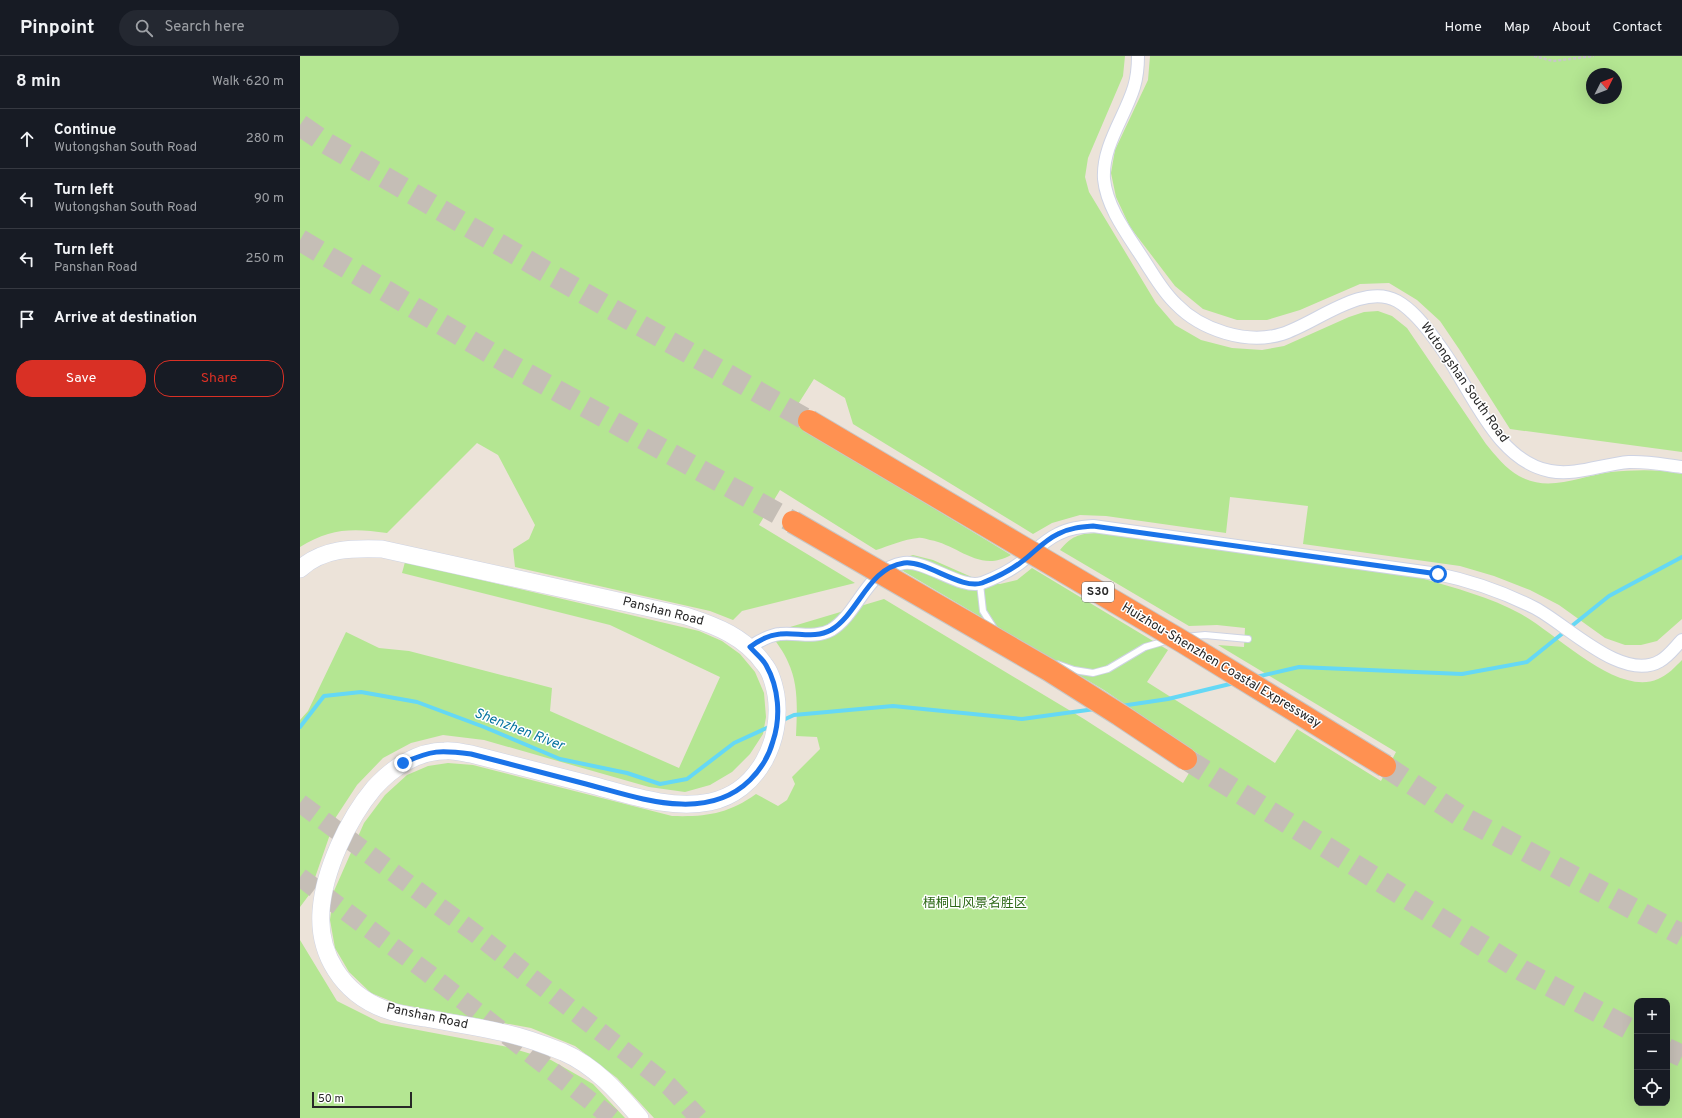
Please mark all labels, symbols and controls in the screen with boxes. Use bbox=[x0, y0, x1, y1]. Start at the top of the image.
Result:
search box bbox=[119, 10, 399, 46]
text: Pinpoint bbox=[20, 16, 95, 40]
icon: search bbox=[133, 17, 155, 39]
text: Search here bbox=[165, 18, 245, 37]
text: Home bbox=[1445, 19, 1482, 36]
text: Map bbox=[1504, 19, 1530, 36]
text: About bbox=[1552, 19, 1591, 36]
text: Contact bbox=[1613, 19, 1662, 36]
north arrow bbox=[1586, 68, 1622, 104]
text: 8 min bbox=[16, 71, 61, 93]
text: Walk · 620 m bbox=[212, 74, 284, 90]
text: Continue bbox=[54, 121, 116, 140]
icon: ahead bbox=[16, 128, 38, 150]
text: 280 m bbox=[246, 131, 284, 147]
text: Wutongshan South Road bbox=[54, 140, 197, 156]
text: Turn left bbox=[54, 181, 114, 200]
icon: left bbox=[16, 188, 38, 210]
text: 90 m bbox=[254, 191, 284, 207]
text: Wutongshan South Road bbox=[54, 200, 197, 216]
text: Turn left bbox=[54, 241, 114, 260]
icon: left bbox=[16, 248, 38, 270]
text: 250 m bbox=[246, 251, 284, 267]
text: Panshan Road bbox=[54, 260, 137, 276]
icon: arrive bbox=[16, 308, 38, 330]
text: Arrive at destination bbox=[54, 309, 197, 328]
street label: Wutongshan South Road bbox=[1416, 320, 1512, 446]
button: Save bbox=[16, 360, 146, 397]
button: Share bbox=[154, 360, 284, 397]
route start bbox=[1429, 565, 1447, 583]
road number: S30 bbox=[1082, 582, 1114, 602]
street label: Panshan Road bbox=[621, 594, 705, 630]
street label: Huizhou-Shenzhen Coastal Expressway bbox=[1118, 600, 1324, 732]
water label: Shenzhen River bbox=[472, 705, 568, 756]
route end bbox=[394, 754, 412, 772]
park label: 梧桐山风景名胜区 bbox=[923, 895, 1027, 912]
map controls bbox=[1634, 998, 1670, 1106]
button: + bbox=[1634, 998, 1670, 1034]
street label: Panshan Road bbox=[385, 1001, 469, 1033]
button: − bbox=[1634, 1034, 1670, 1070]
button: locate bbox=[1634, 1070, 1670, 1106]
scale bar bbox=[312, 1090, 412, 1109]
text: 50 m bbox=[318, 1092, 344, 1106]

